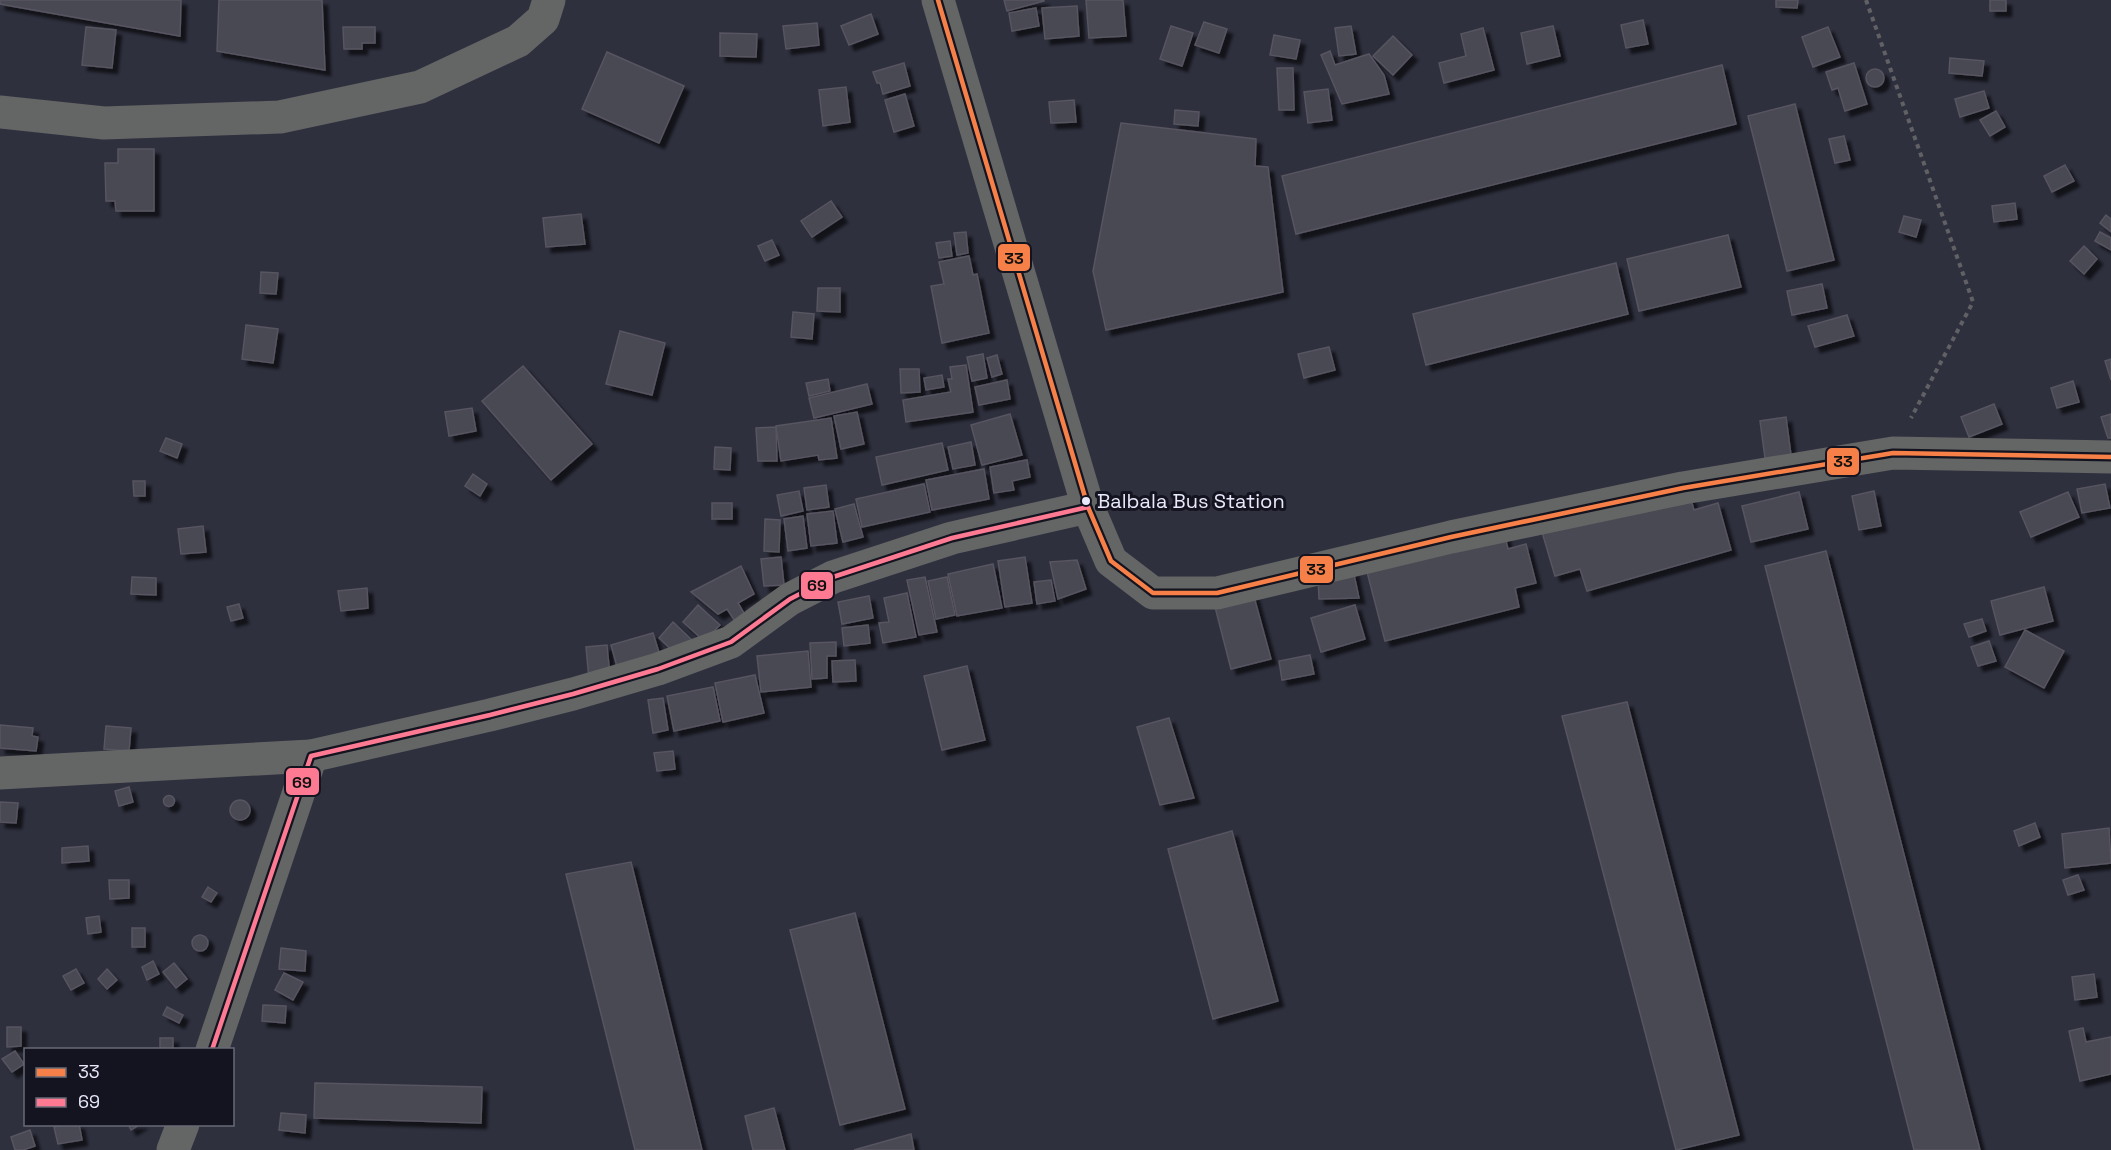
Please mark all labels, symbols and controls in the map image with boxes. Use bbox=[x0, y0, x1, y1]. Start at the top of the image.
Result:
line badge: 33 bbox=[997, 243, 1031, 272]
text: 33 bbox=[1004, 248, 1024, 269]
line badge: 33 bbox=[1826, 447, 1860, 476]
text: 33 bbox=[1833, 451, 1853, 472]
place label: Balbala Bus Station bbox=[1097, 488, 1285, 514]
marker: Balbala Bus Station bbox=[1080, 495, 1092, 507]
line badge: 33 bbox=[1299, 555, 1334, 584]
text: 33 bbox=[1306, 559, 1326, 580]
line badge: 69 bbox=[800, 571, 834, 600]
text: 69 bbox=[807, 575, 827, 596]
line badge: 69 bbox=[285, 767, 320, 796]
text: 69 bbox=[292, 772, 312, 793]
legend bbox=[24, 1048, 234, 1126]
text: 33 bbox=[78, 1060, 100, 1083]
text: 69 bbox=[78, 1090, 100, 1113]

